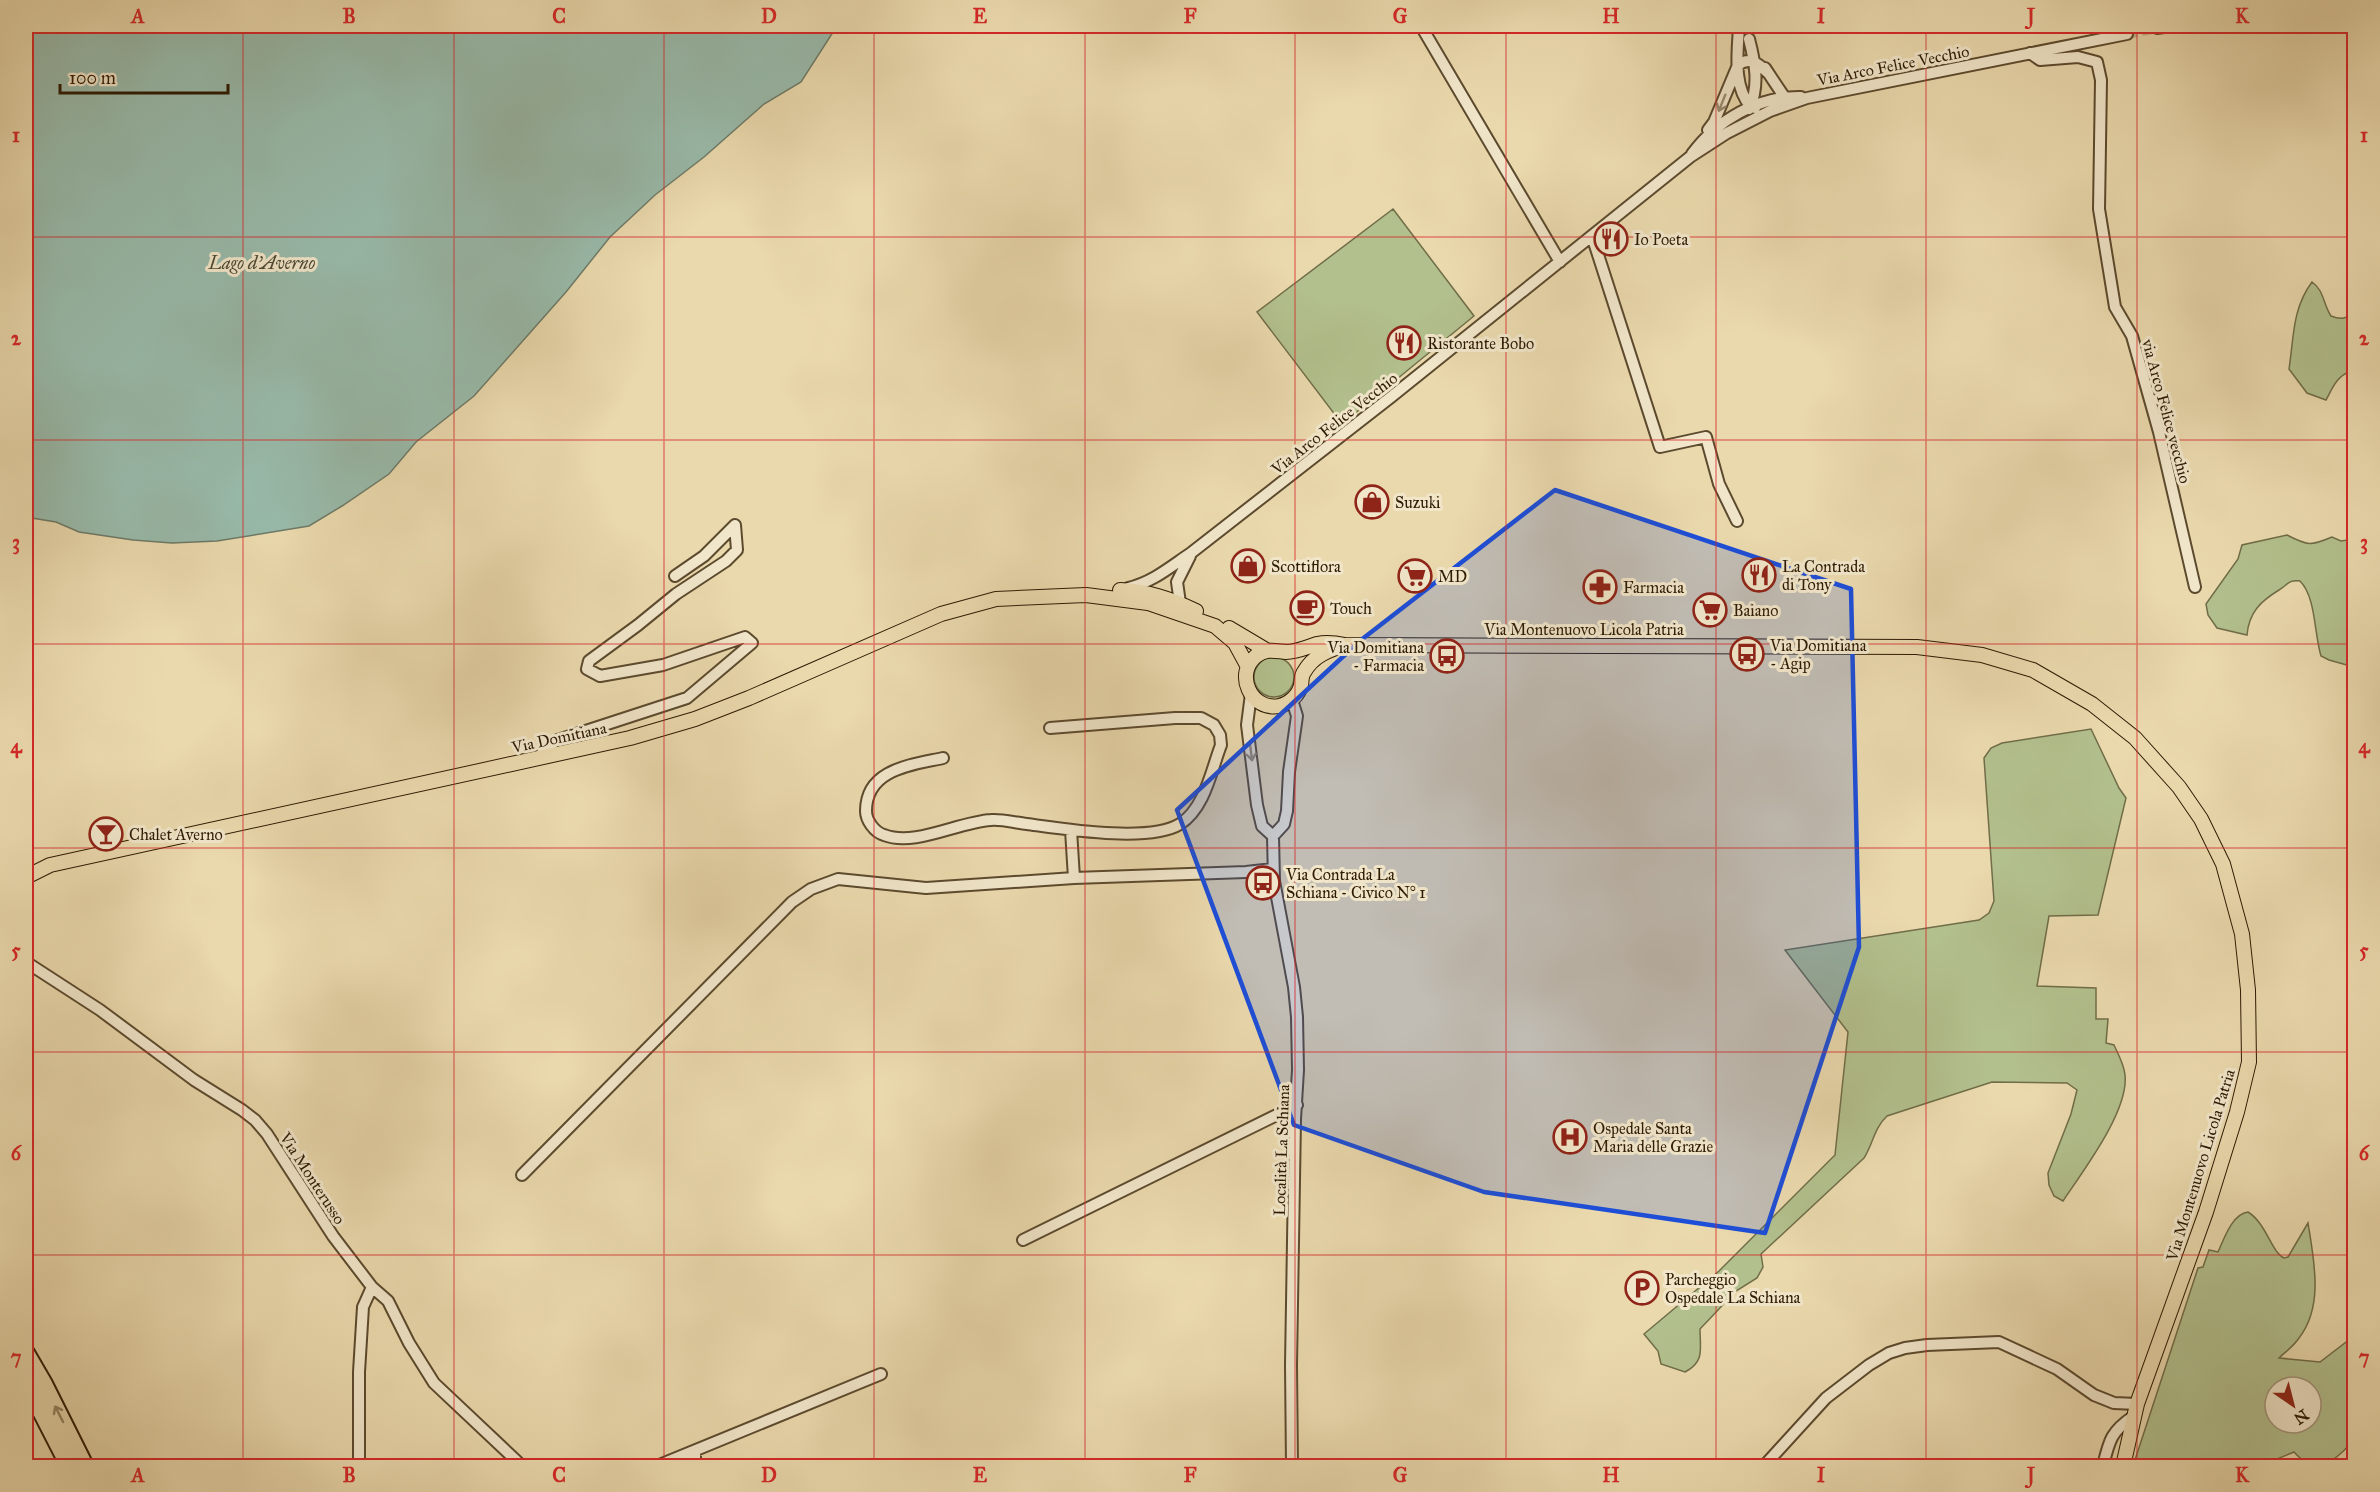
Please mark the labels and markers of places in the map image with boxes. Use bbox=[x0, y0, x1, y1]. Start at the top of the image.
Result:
restaurant icon: Io Poeta bbox=[1593, 221, 1629, 257]
place label: Io Poeta bbox=[1634, 230, 1688, 249]
restaurant icon: Ristorante Bobo bbox=[1386, 325, 1422, 361]
place label: Ristorante Bobo bbox=[1427, 334, 1534, 353]
shop icon: Suzuki bbox=[1354, 484, 1390, 520]
place label: Suzuki bbox=[1395, 493, 1441, 512]
shop icon: Scottiflora bbox=[1230, 548, 1266, 584]
place label: Scottiflora bbox=[1271, 557, 1341, 576]
restaurant icon: La Contrada di Tony bbox=[1741, 557, 1777, 593]
place label: La Contrada di Tony bbox=[1782, 557, 1865, 594]
supermarket icon: MD bbox=[1397, 558, 1433, 594]
place label: MD bbox=[1438, 567, 1467, 586]
pharmacy icon: Farmacia bbox=[1582, 569, 1618, 605]
place label: Farmacia bbox=[1623, 578, 1684, 597]
cafe icon: Touch bbox=[1289, 590, 1325, 626]
supermarket icon: Baiano bbox=[1692, 592, 1728, 628]
place label: Touch bbox=[1330, 599, 1372, 618]
place label: Baiano bbox=[1733, 601, 1778, 620]
bus stop icon: Via Domitiana - Agip bbox=[1729, 636, 1765, 672]
place label: Via Domitiana - Agip bbox=[1769, 636, 1867, 674]
place label: Via Domitiana - Farmacia bbox=[1327, 638, 1424, 675]
bus stop icon: Via Domitiana - Farmacia bbox=[1429, 638, 1465, 674]
bar icon: Chalet Averno bbox=[88, 816, 124, 852]
place label: Chalet Averno bbox=[129, 825, 223, 844]
bus stop icon: Via Contrada La Schiana - Civico N° 1 bbox=[1245, 865, 1281, 901]
place label: Via Contrada La Schiana - Civico N° 1 bbox=[1285, 865, 1426, 902]
hospital icon: Ospedale Santa Maria delle Grazie bbox=[1552, 1119, 1588, 1155]
place label: Ospedale Santa Maria delle Grazie bbox=[1593, 1119, 1713, 1156]
parking icon: Parcheggio Ospedale La Schiana bbox=[1624, 1270, 1660, 1306]
place label: Parcheggio Ospedale La Schiana bbox=[1665, 1270, 1801, 1307]

